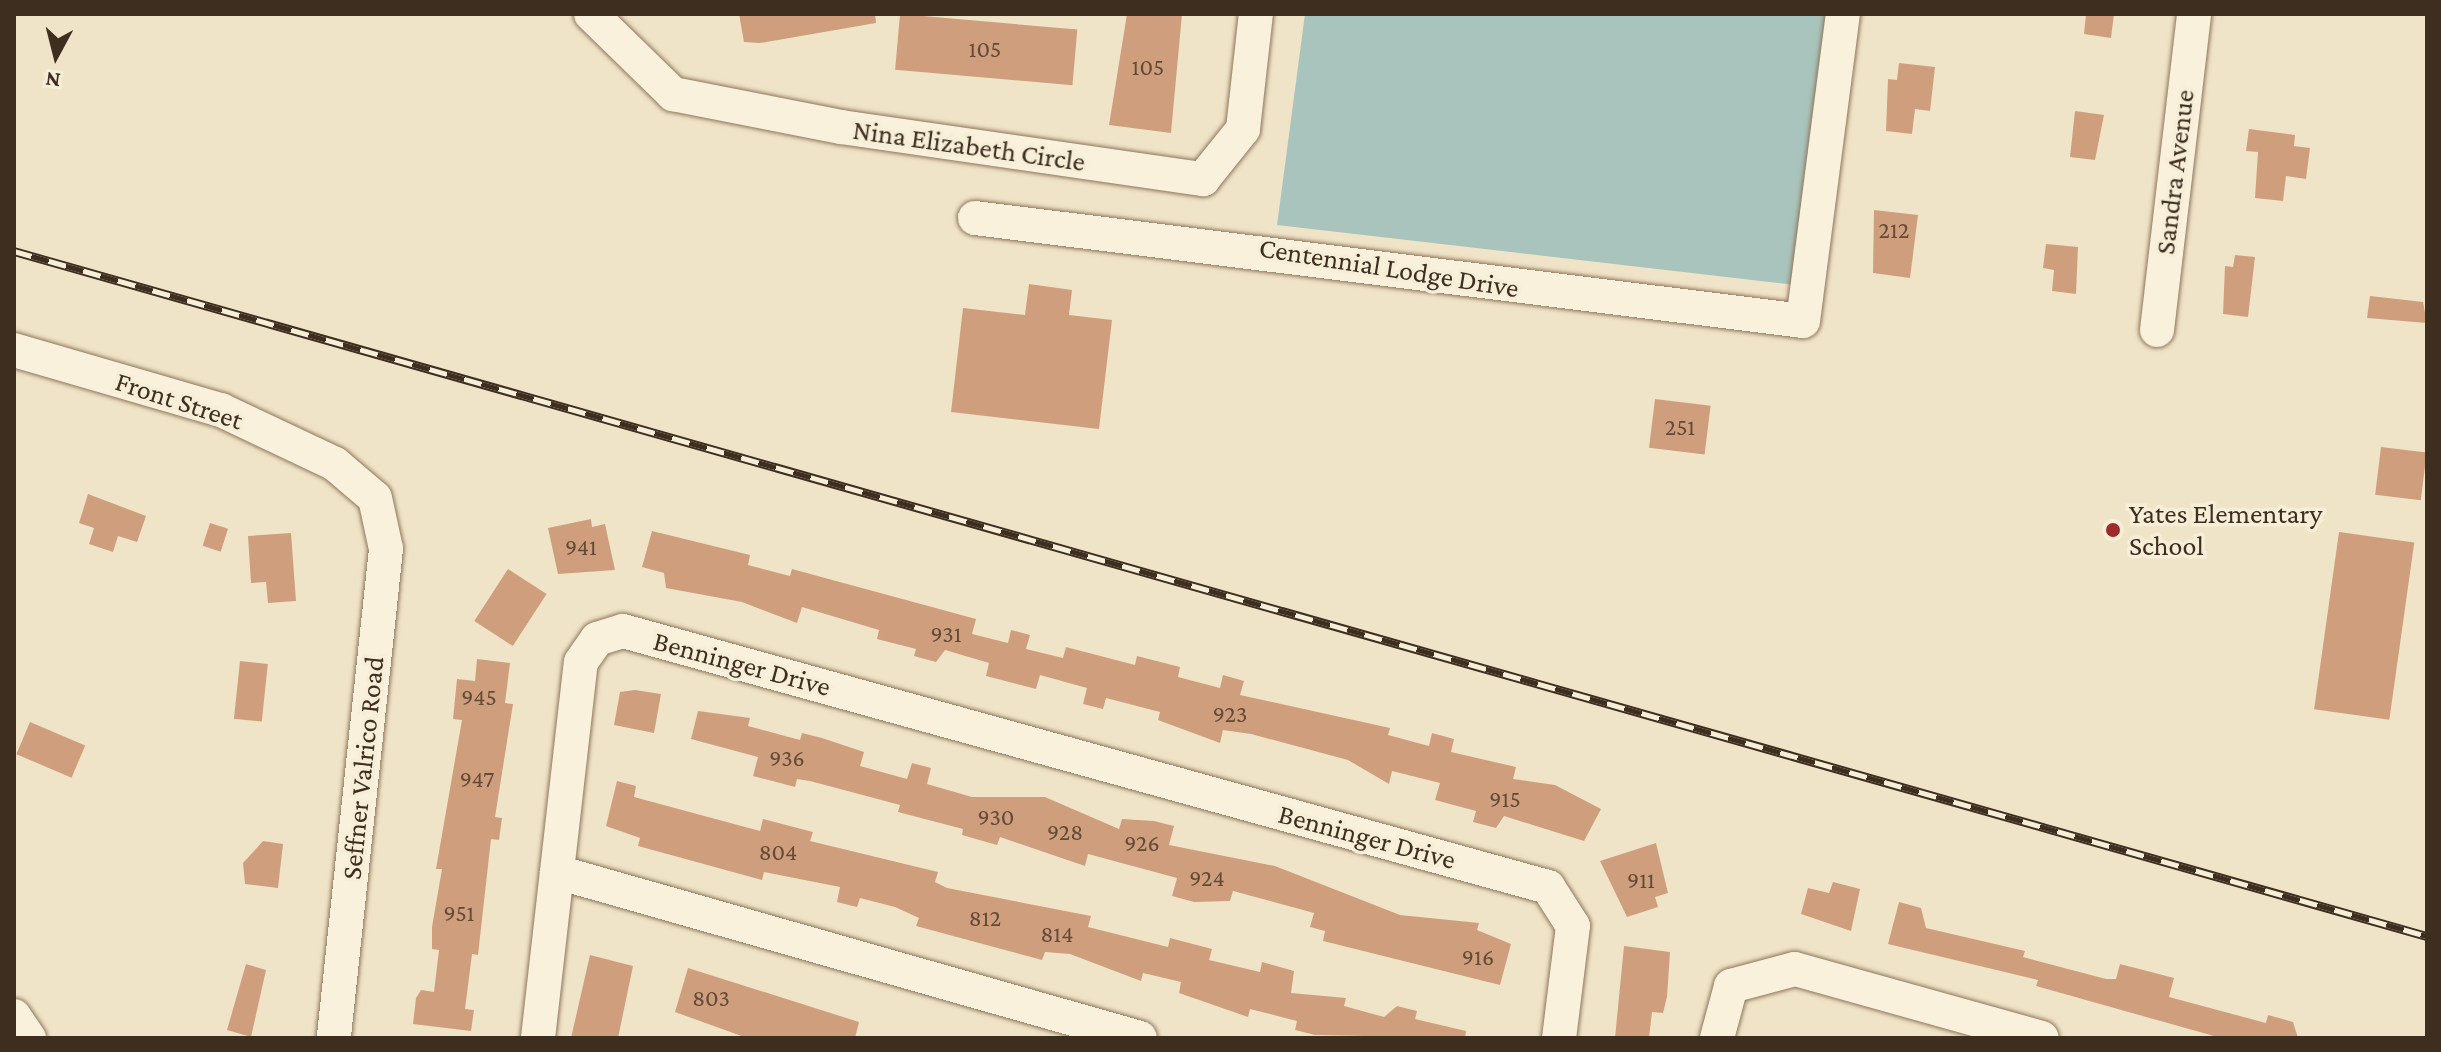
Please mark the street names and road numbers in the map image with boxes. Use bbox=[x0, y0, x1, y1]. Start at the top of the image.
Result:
street label: Sandra Avenue bbox=[2148, 88, 2202, 256]
street label: Nina Elizabeth Circle bbox=[851, 113, 1087, 179]
street label: Centennial Lodge Drive bbox=[1257, 231, 1521, 305]
street label: Front Street bbox=[111, 365, 247, 437]
street label: Benninger Drive bbox=[650, 624, 834, 704]
street label: Seffner Valrico Road bbox=[335, 655, 391, 881]
street label: Benninger Drive bbox=[1275, 797, 1459, 877]

